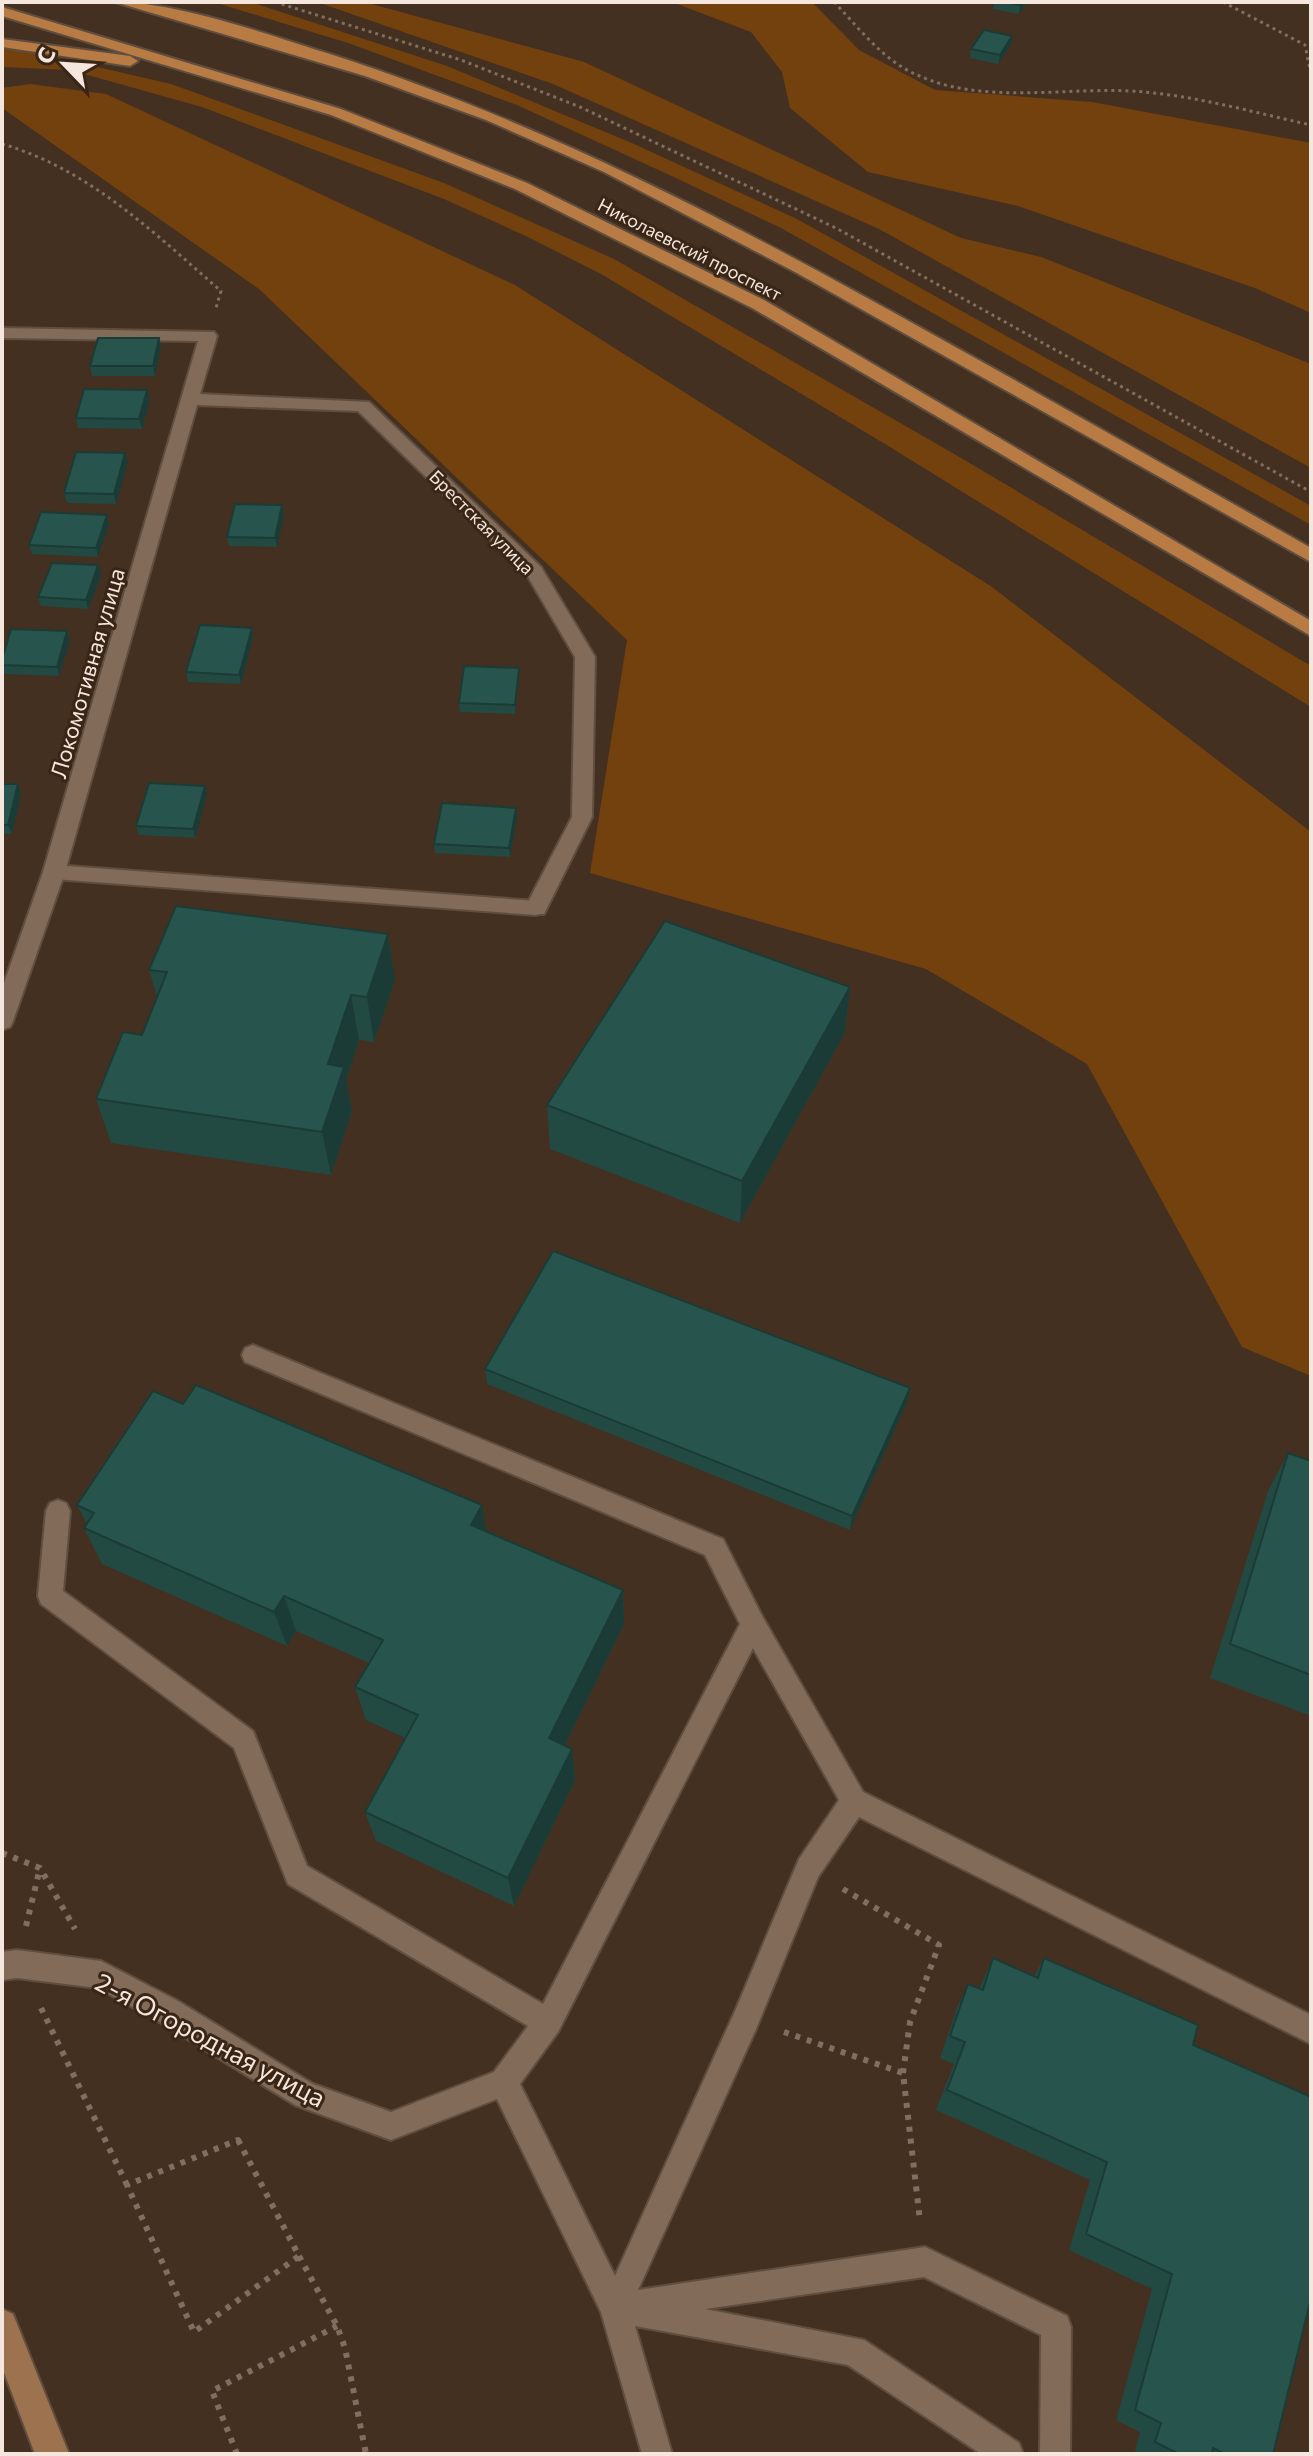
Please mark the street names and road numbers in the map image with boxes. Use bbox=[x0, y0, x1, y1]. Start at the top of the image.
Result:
street label: Николаевский проспект bbox=[594, 193, 786, 305]
street label: Брестская улица bbox=[425, 465, 539, 579]
street label: Локомотивная улица bbox=[44, 565, 130, 781]
street label: 2-я Огородная улица bbox=[91, 1965, 331, 2113]

